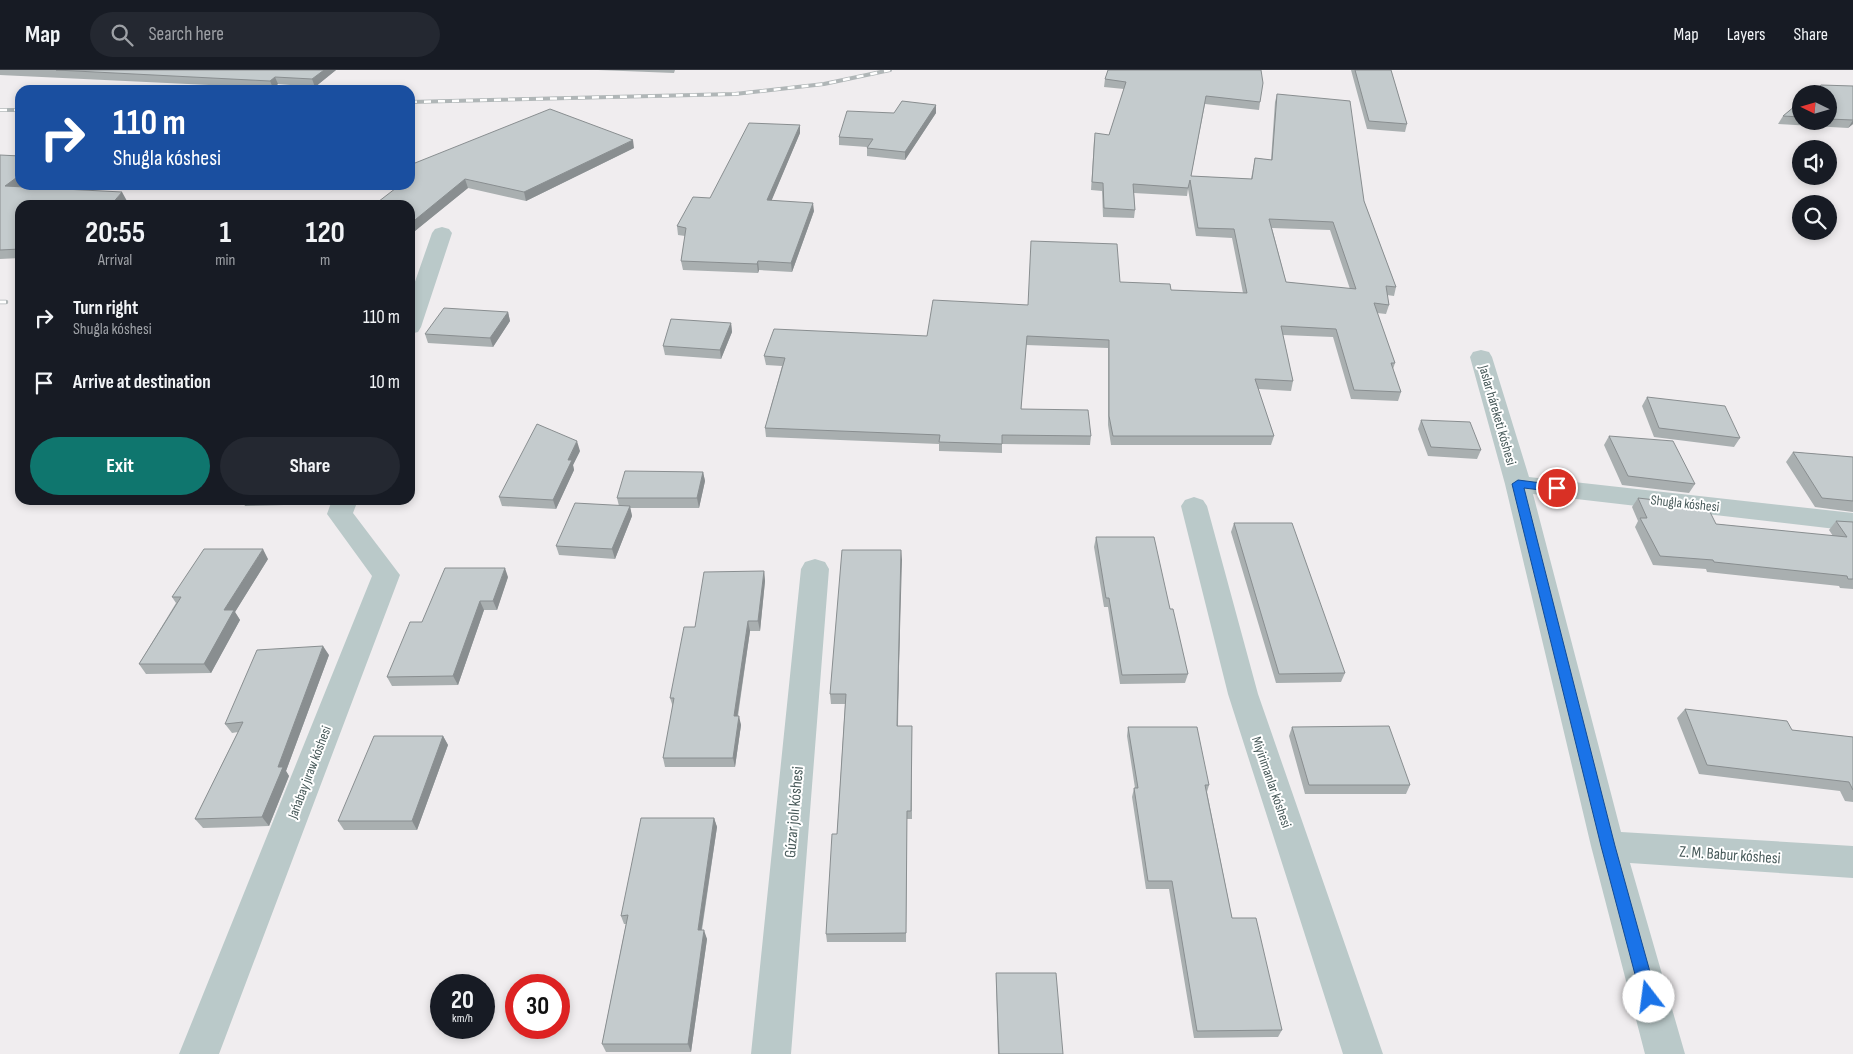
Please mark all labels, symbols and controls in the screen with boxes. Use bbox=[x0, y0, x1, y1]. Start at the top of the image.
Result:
search box bbox=[90, 12, 440, 57]
text: Map bbox=[25, 20, 60, 49]
icon: search bbox=[108, 21, 136, 49]
text: Search here bbox=[148, 23, 224, 46]
text: Map bbox=[1674, 24, 1699, 45]
text: Layers bbox=[1727, 24, 1766, 45]
text: Share bbox=[1794, 24, 1828, 45]
north arrow bbox=[1792, 85, 1838, 130]
map controls bbox=[1792, 85, 1837, 240]
text: 110 m bbox=[113, 102, 186, 145]
icon: right bbox=[30, 105, 95, 170]
button: sound bbox=[1792, 140, 1837, 185]
text: Shuǵla kóshesi bbox=[113, 145, 221, 172]
button: search bbox=[1792, 195, 1837, 240]
text: 20:55 bbox=[85, 215, 145, 251]
text: 1 bbox=[219, 215, 231, 251]
text: 120 bbox=[305, 215, 345, 251]
text: Arrival bbox=[98, 251, 132, 270]
text: min bbox=[215, 251, 235, 270]
text: m bbox=[320, 251, 330, 270]
text: Turn right bbox=[73, 297, 138, 320]
icon: right bbox=[30, 304, 58, 332]
text: 110 m bbox=[363, 306, 400, 329]
text: Shuǵla kóshesi bbox=[73, 320, 152, 339]
street label: Jaslar háreketi kóshesi bbox=[1475, 362, 1520, 467]
icon: arrive bbox=[30, 369, 58, 397]
text: Arrive at destination bbox=[73, 371, 211, 394]
text: 10 m bbox=[370, 371, 400, 394]
button: Exit bbox=[30, 437, 210, 495]
button: Share bbox=[220, 437, 400, 495]
pin bbox=[1536, 467, 1578, 509]
icon: arrive bbox=[1543, 474, 1571, 502]
street label: Shuǵla kóshesi bbox=[1650, 491, 1720, 516]
street label: Jańabay jıraw kóshesi bbox=[284, 723, 335, 822]
street label: Miyirimanlar kóshesi bbox=[1248, 734, 1295, 830]
street label: Gúzar jolı kóshesi bbox=[781, 765, 808, 859]
street label: Z. M. Babur kóshesi bbox=[1679, 842, 1781, 869]
position arrow bbox=[1622, 970, 1674, 1022]
speed limit sign: 30 bbox=[505, 974, 570, 1039]
text: 20 bbox=[451, 985, 474, 1016]
text: km/h bbox=[452, 1011, 473, 1026]

